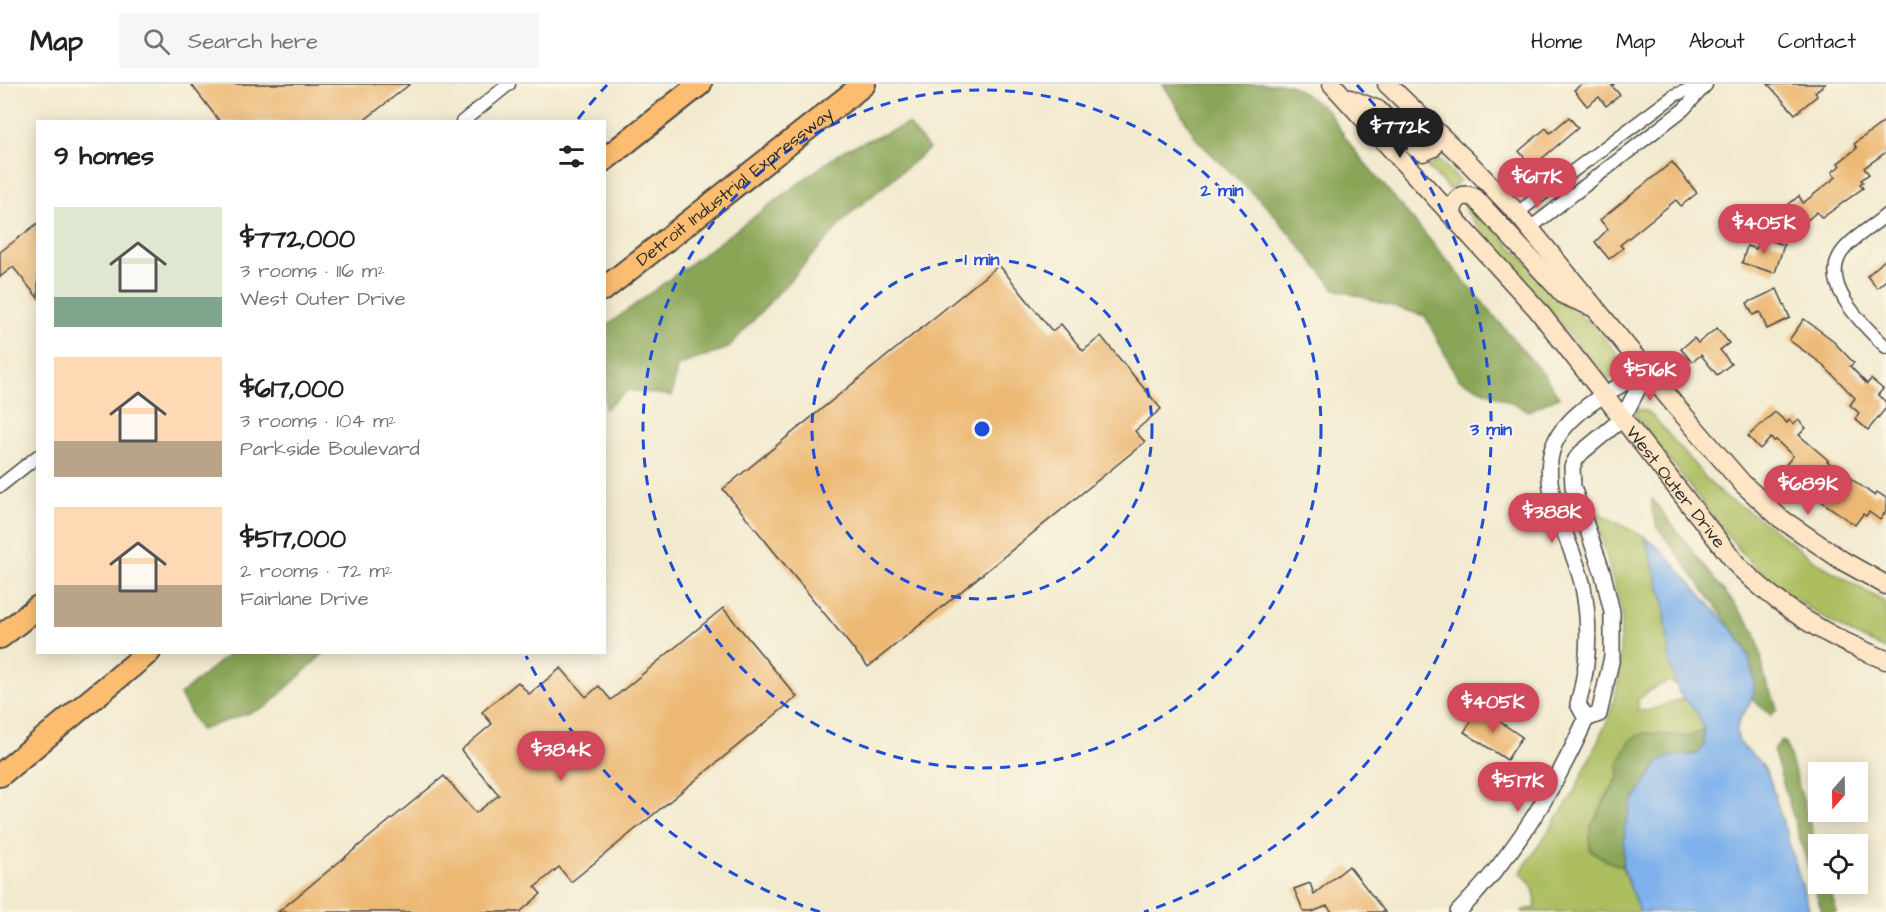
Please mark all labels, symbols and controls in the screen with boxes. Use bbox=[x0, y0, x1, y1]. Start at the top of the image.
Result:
search box bbox=[119, 14, 539, 68]
text: Map bbox=[30, 22, 83, 61]
icon: search bbox=[140, 25, 173, 58]
text: Search here bbox=[188, 26, 318, 57]
text: Home bbox=[1531, 27, 1583, 56]
text: Map bbox=[1616, 27, 1656, 56]
text: About bbox=[1689, 27, 1745, 56]
text: Contact bbox=[1778, 27, 1856, 56]
street label: Detroit Industrial Expressway bbox=[630, 101, 839, 272]
pin: $772K bbox=[1358, 108, 1442, 159]
text: $772K bbox=[1370, 113, 1430, 141]
text: 9 homes bbox=[54, 138, 154, 174]
icon: filters bbox=[555, 140, 588, 173]
pin: $617K bbox=[1495, 158, 1579, 209]
text: $617K bbox=[1512, 163, 1562, 191]
text: 2 min bbox=[1199, 178, 1244, 203]
pin: $405K bbox=[1722, 204, 1806, 255]
text: $405K bbox=[1732, 209, 1796, 237]
text: $772,000 bbox=[240, 221, 355, 257]
icon: home bbox=[102, 231, 174, 303]
text: 1 min bbox=[964, 247, 1000, 272]
text: 3 rooms · 116 m² bbox=[240, 257, 385, 285]
text: West Outer Drive bbox=[240, 285, 406, 313]
pin: $516K bbox=[1608, 351, 1692, 402]
text: $516K bbox=[1624, 356, 1676, 384]
text: $617,000 bbox=[240, 371, 344, 407]
icon: home bbox=[102, 381, 174, 453]
text: 3 rooms · 104 m² bbox=[240, 407, 396, 435]
text: 3 min bbox=[1469, 417, 1512, 442]
centre of rings bbox=[972, 419, 992, 439]
street label: West Outer Drive bbox=[1620, 420, 1732, 553]
text: Parkside Boulevard bbox=[240, 435, 420, 463]
pin: $689K bbox=[1766, 465, 1850, 516]
text: $689K bbox=[1778, 470, 1838, 498]
pin: $388K bbox=[1510, 493, 1594, 544]
text: $388K bbox=[1522, 498, 1582, 526]
text: $517,000 bbox=[240, 521, 346, 557]
icon: home bbox=[102, 531, 174, 603]
text: 2 rooms · 72 m² bbox=[240, 557, 392, 585]
text: Fairlane Drive bbox=[240, 585, 368, 613]
pin: $405K bbox=[1451, 683, 1535, 734]
text: $405K bbox=[1461, 688, 1525, 716]
pin: $384K bbox=[519, 731, 603, 782]
text: $384K bbox=[531, 736, 591, 764]
pin: $517K bbox=[1476, 762, 1560, 813]
north arrow bbox=[1808, 762, 1868, 822]
map controls bbox=[1808, 762, 1868, 894]
text: $517K bbox=[1492, 767, 1544, 795]
button: locate bbox=[1808, 834, 1868, 894]

